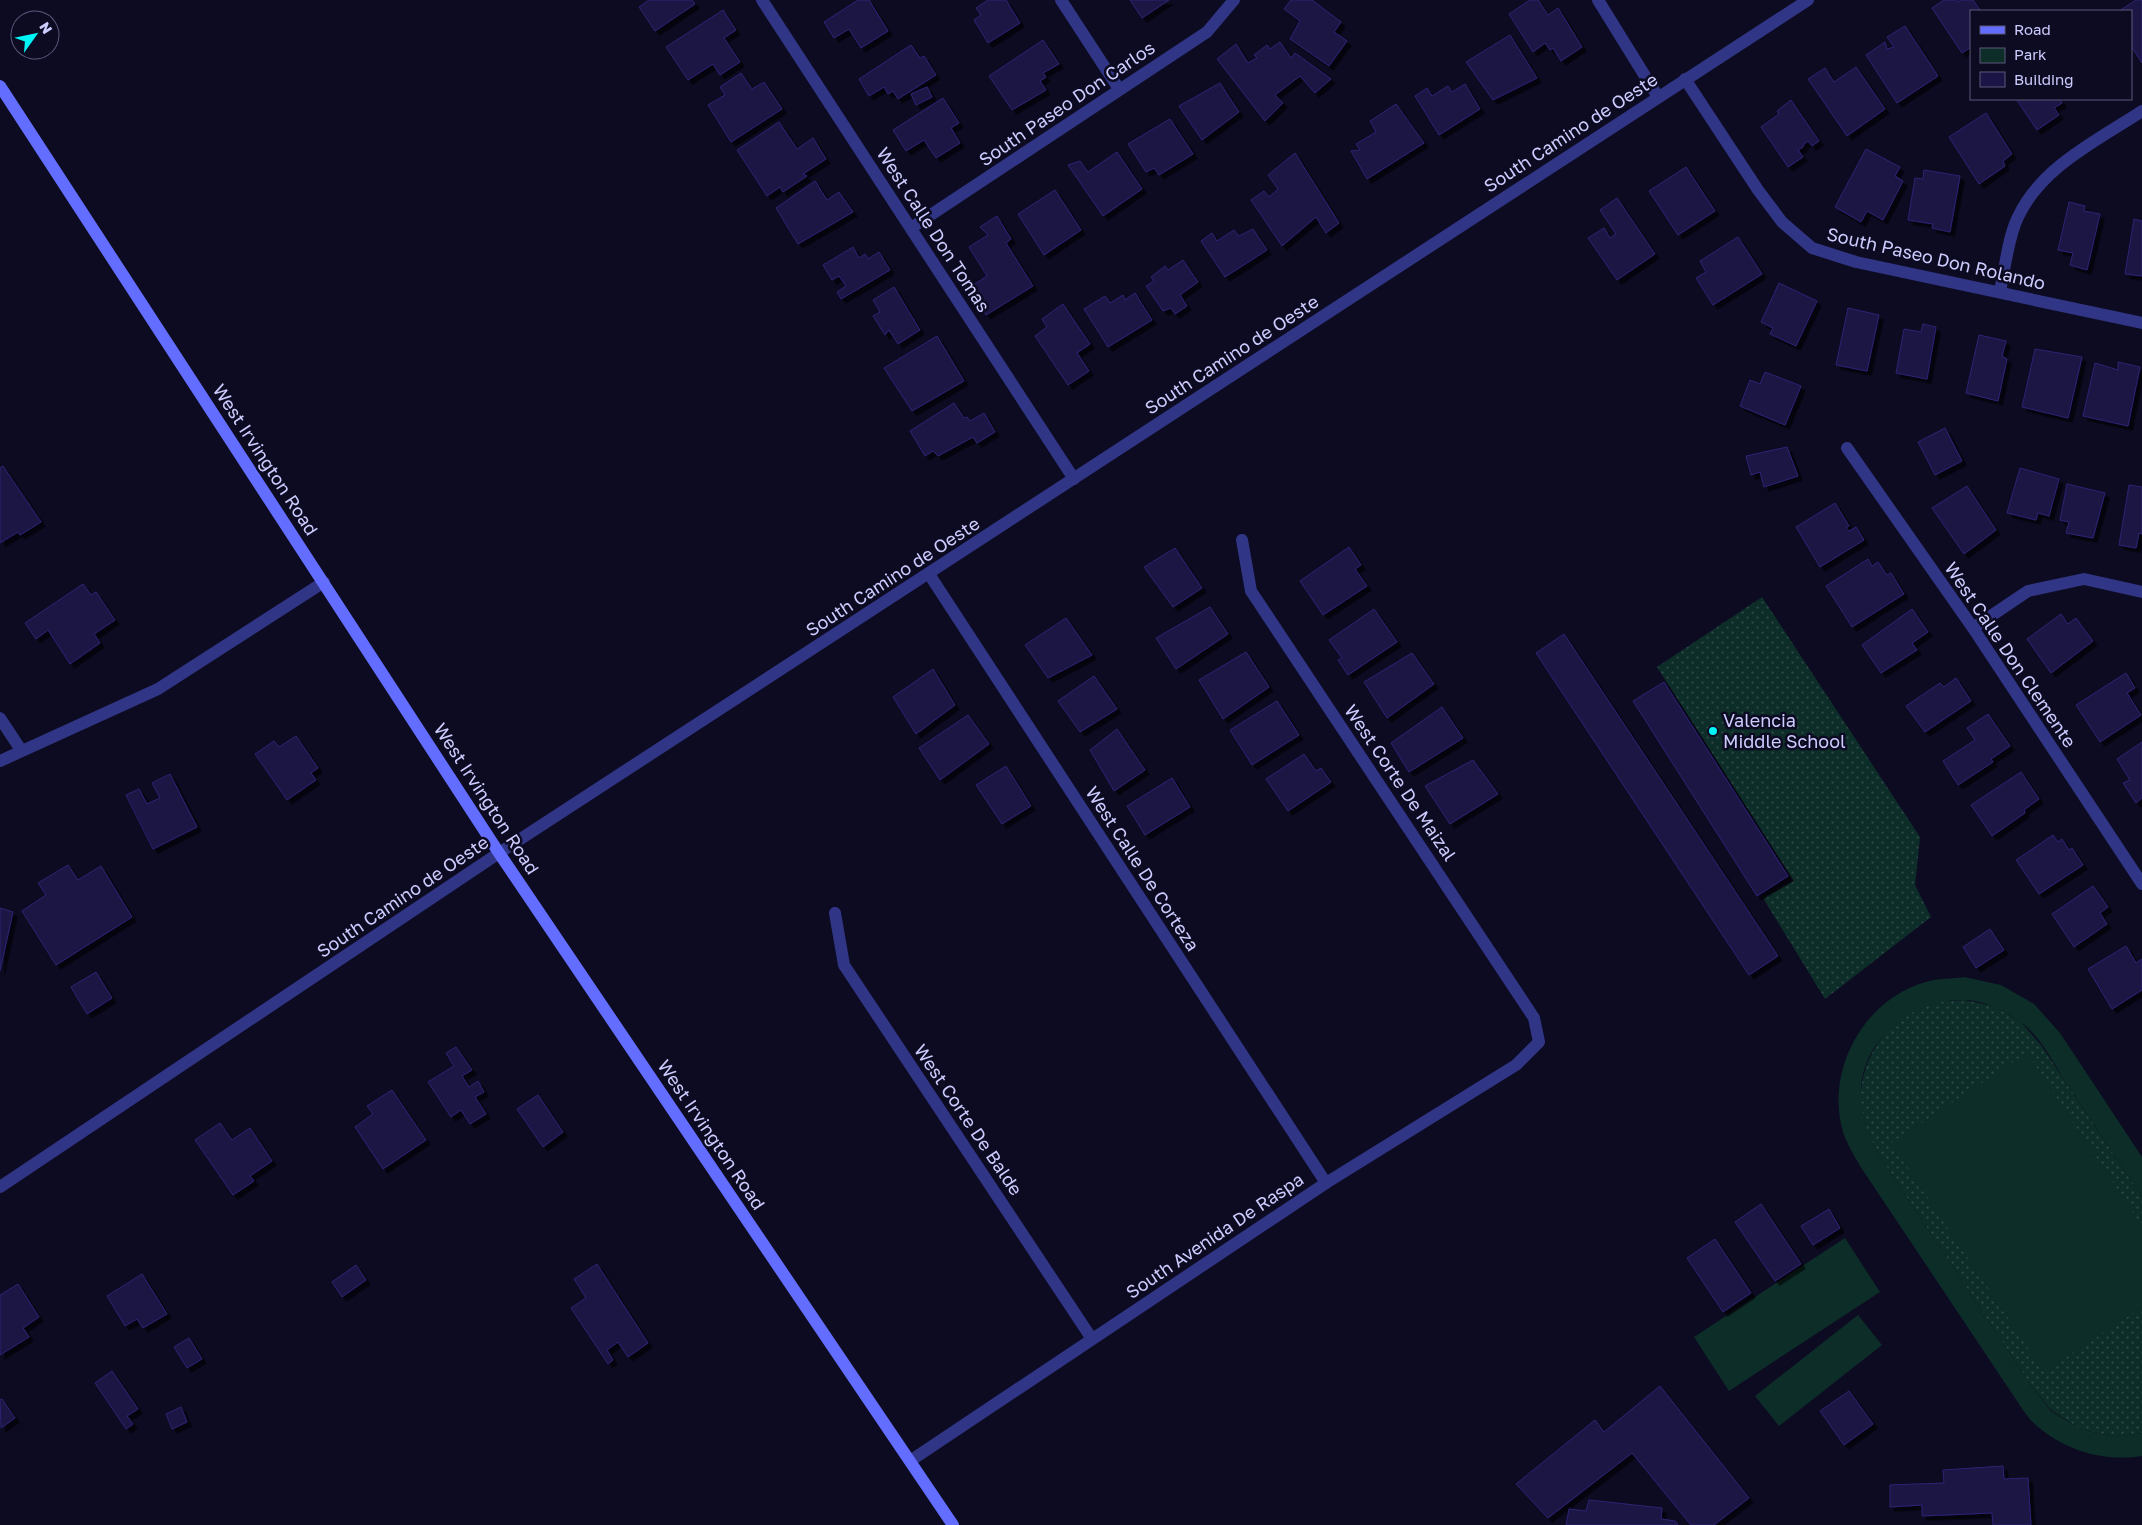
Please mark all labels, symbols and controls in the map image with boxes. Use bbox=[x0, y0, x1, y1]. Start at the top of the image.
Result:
north arrow bbox=[10, 10, 60, 60]
legend bbox=[1970, 10, 2132, 100]
text: N bbox=[36, 19, 56, 37]
text: Road bbox=[2014, 20, 2051, 38]
street label: South Paseo Don Carlos bbox=[974, 36, 1159, 170]
text: Park bbox=[2014, 45, 2047, 63]
street label: South Camino de Oeste bbox=[1480, 68, 1661, 197]
text: Building bbox=[2014, 70, 2074, 88]
street label: West Calle Don Tomas bbox=[872, 143, 995, 316]
street label: South Paseo Don Rolando bbox=[1825, 222, 2048, 294]
street label: South Camino de Oeste bbox=[1141, 290, 1322, 419]
street label: West Irvington Road bbox=[209, 380, 323, 539]
street label: South Camino de Oeste bbox=[802, 512, 983, 641]
street label: West Calle Don Clemente bbox=[1940, 557, 2081, 751]
street label: West Corte De Maizal bbox=[1340, 700, 1462, 865]
place label: Valencia Middle School bbox=[1723, 709, 1846, 752]
street label: West Irvington Road bbox=[430, 719, 544, 878]
marker: Valencia Middle School bbox=[1707, 725, 1719, 737]
street label: West Calle De Corteza bbox=[1081, 782, 1204, 955]
street label: South Camino de Oeste bbox=[312, 830, 493, 962]
street label: West Corte De Balde bbox=[910, 1040, 1028, 1199]
street label: West Irvington Road bbox=[653, 1055, 770, 1214]
street label: South Avenida De Raspa bbox=[1122, 1168, 1307, 1303]

